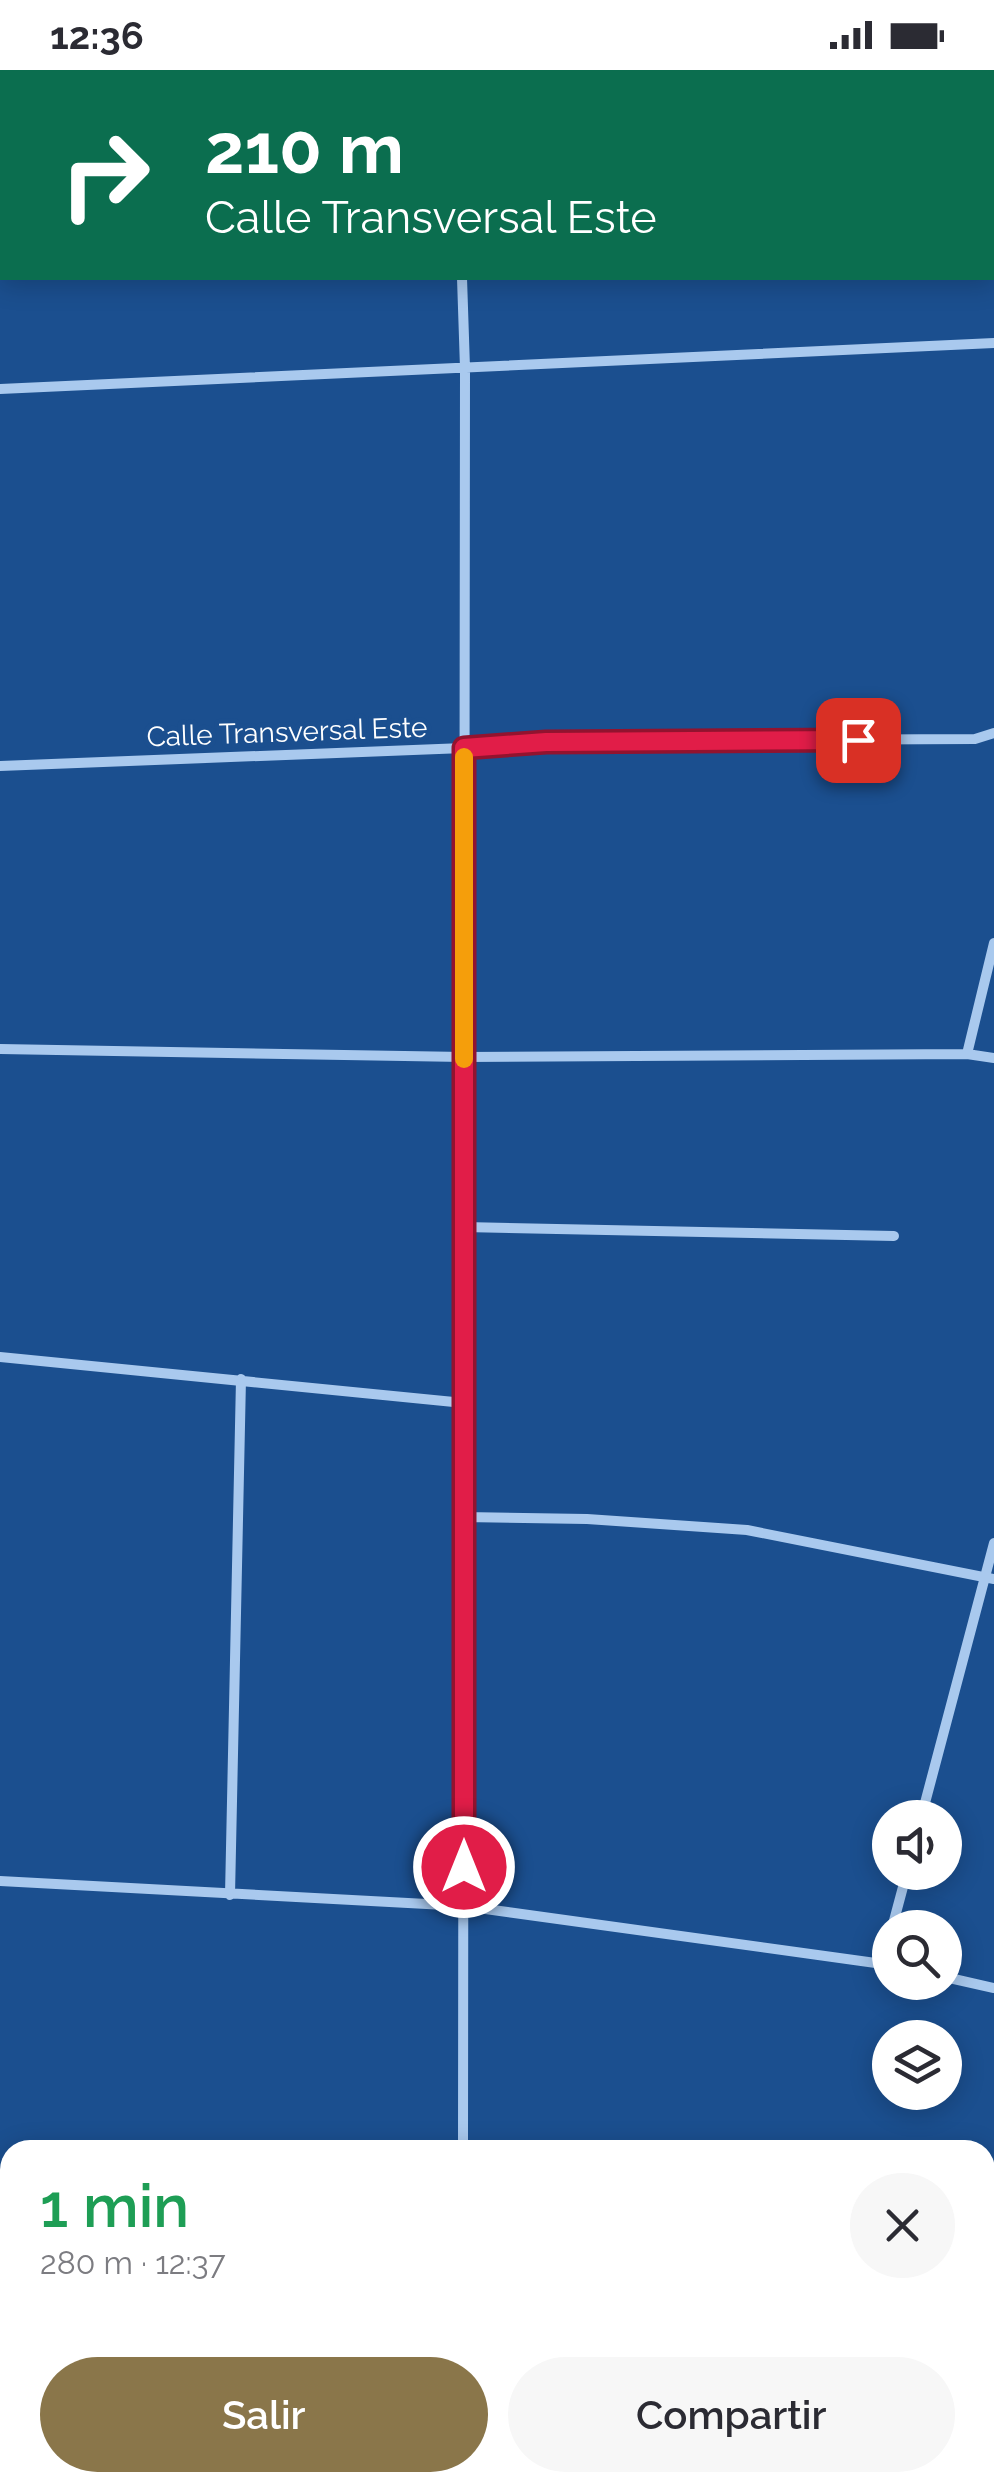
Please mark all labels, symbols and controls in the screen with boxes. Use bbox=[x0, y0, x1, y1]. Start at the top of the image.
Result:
text: 12:36 bbox=[50, 13, 144, 58]
text: 210 m bbox=[205, 107, 404, 189]
icon: right bbox=[40, 110, 170, 240]
text: Calle Transversal Este bbox=[205, 191, 657, 244]
pin bbox=[816, 698, 901, 783]
street label: Calle Transversal Este bbox=[146, 711, 428, 753]
icon: arrive bbox=[831, 713, 886, 768]
map controls bbox=[872, 1800, 962, 2110]
button: sound bbox=[872, 1800, 962, 1890]
position arrow bbox=[412, 1815, 516, 1919]
button: search bbox=[872, 1910, 962, 2000]
button: layers bbox=[872, 2020, 962, 2110]
text: 1 min bbox=[40, 2171, 189, 2241]
button: close bbox=[850, 2173, 955, 2278]
text: 280 m · 12:37 bbox=[40, 2244, 226, 2281]
button: Salir bbox=[40, 2357, 488, 2472]
button: Compartir bbox=[508, 2357, 955, 2472]

